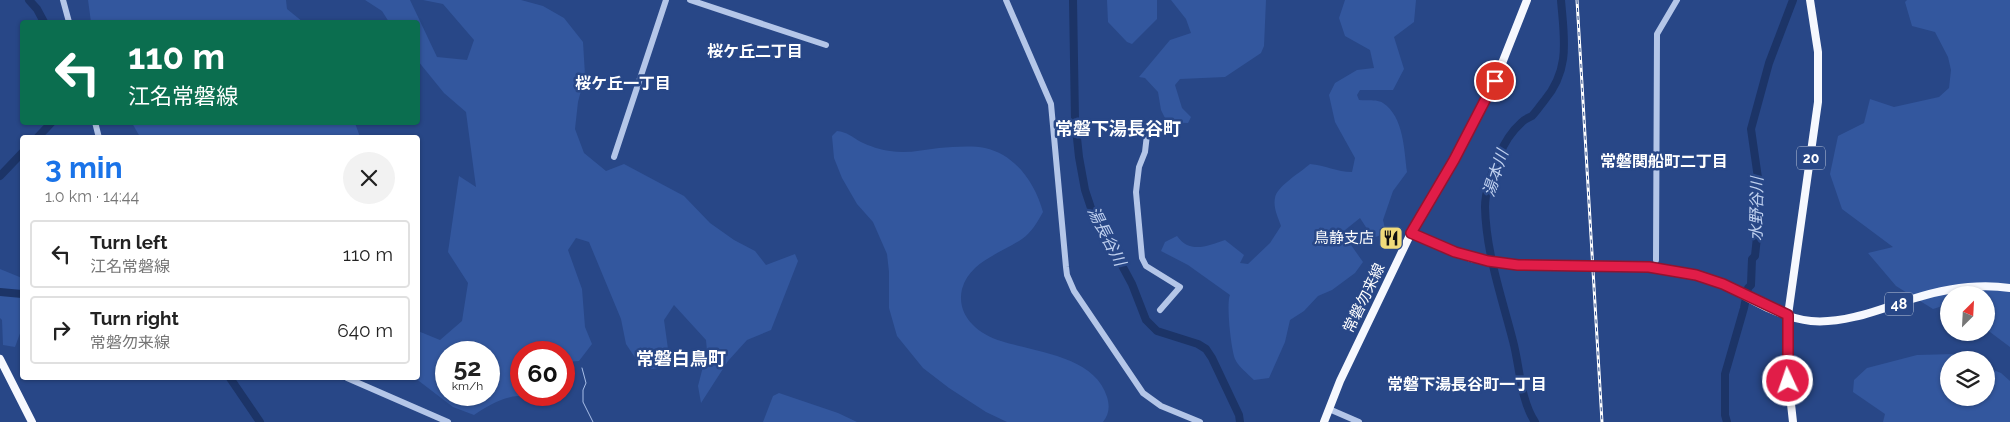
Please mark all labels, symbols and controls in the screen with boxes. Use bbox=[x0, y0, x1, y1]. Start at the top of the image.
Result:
text: 110 m bbox=[128, 36, 225, 77]
icon: left bbox=[45, 40, 110, 105]
district label: 桜ケ丘二丁目 bbox=[707, 42, 803, 61]
pin bbox=[1474, 60, 1516, 102]
icon: arrive bbox=[1481, 67, 1509, 95]
district label: 桜ケ丘一丁目 bbox=[575, 74, 671, 93]
text: 江名常磐線 bbox=[128, 83, 238, 109]
district label: 常磐下湯長谷町 bbox=[1055, 118, 1181, 139]
water label: 湯本川 bbox=[1479, 145, 1513, 199]
road number: 20 bbox=[1797, 146, 1825, 170]
text: 3 min bbox=[45, 150, 123, 185]
button: close bbox=[343, 152, 395, 204]
district label: 常磐関船町二丁目 bbox=[1600, 152, 1728, 171]
water label: 水野谷川 bbox=[1746, 175, 1767, 241]
text: 1.0 km · 14:44 bbox=[45, 187, 139, 206]
water label: 湯長谷川 bbox=[1084, 203, 1130, 271]
restaurant icon: 鳥静支店 bbox=[1378, 225, 1404, 251]
place label: 鳥静支店 bbox=[1314, 229, 1374, 247]
text: Turn left bbox=[90, 231, 167, 253]
icon: left bbox=[47, 240, 75, 268]
text: 110 m bbox=[343, 243, 393, 265]
text: 江名常磐線 bbox=[90, 257, 170, 276]
street label: 常磐勿来線 bbox=[1339, 260, 1389, 336]
north arrow bbox=[1940, 286, 1995, 341]
map controls bbox=[1940, 286, 1995, 406]
road number: 48 bbox=[1885, 292, 1913, 316]
text: Turn right bbox=[90, 307, 179, 329]
icon: right bbox=[47, 316, 75, 344]
text: 640 m bbox=[337, 319, 393, 341]
text: 常磐勿来線 bbox=[90, 333, 170, 352]
speed limit sign: 60 bbox=[510, 341, 575, 406]
district label: 常磐白鳥町 bbox=[636, 348, 726, 369]
button: layers bbox=[1940, 351, 1995, 406]
text: 52 bbox=[454, 352, 481, 382]
position arrow bbox=[1761, 354, 1813, 406]
district label: 常磐下湯長谷町一丁目 bbox=[1387, 375, 1547, 394]
text: km/h bbox=[452, 379, 483, 393]

